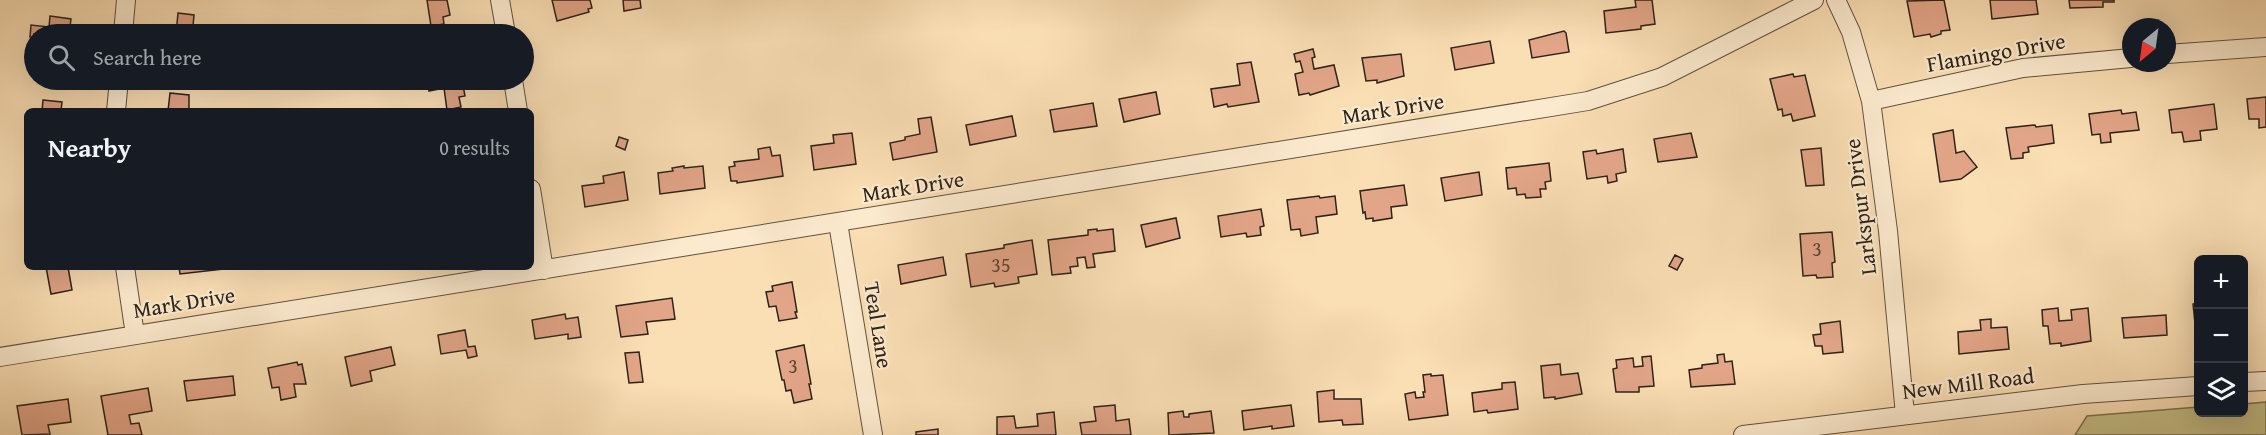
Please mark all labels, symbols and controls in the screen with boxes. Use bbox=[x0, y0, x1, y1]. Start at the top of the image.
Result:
north arrow bbox=[2122, 18, 2176, 72]
search box bbox=[24, 24, 534, 90]
street label: Flamingo Drive bbox=[1924, 24, 2068, 80]
icon: search bbox=[45, 41, 78, 74]
text: Search here bbox=[93, 41, 202, 73]
street label: Mark Drive bbox=[1340, 84, 1446, 132]
text: Nearby bbox=[48, 128, 131, 167]
text: 0 results bbox=[439, 133, 510, 162]
street label: Larkspur Drive bbox=[1836, 137, 1884, 277]
street label: Mark Drive bbox=[860, 162, 966, 210]
house number: 3 bbox=[1812, 234, 1822, 263]
house number: 35 bbox=[991, 250, 1011, 279]
map controls bbox=[2194, 255, 2248, 417]
button: + bbox=[2194, 255, 2248, 309]
street label: Mark Drive bbox=[131, 278, 237, 326]
street label: Teal Lane bbox=[856, 280, 902, 370]
button: − bbox=[2194, 309, 2248, 363]
house number: 3 bbox=[788, 351, 798, 380]
street label: New Mill Road bbox=[1900, 359, 2036, 407]
button: layers bbox=[2194, 363, 2248, 417]

